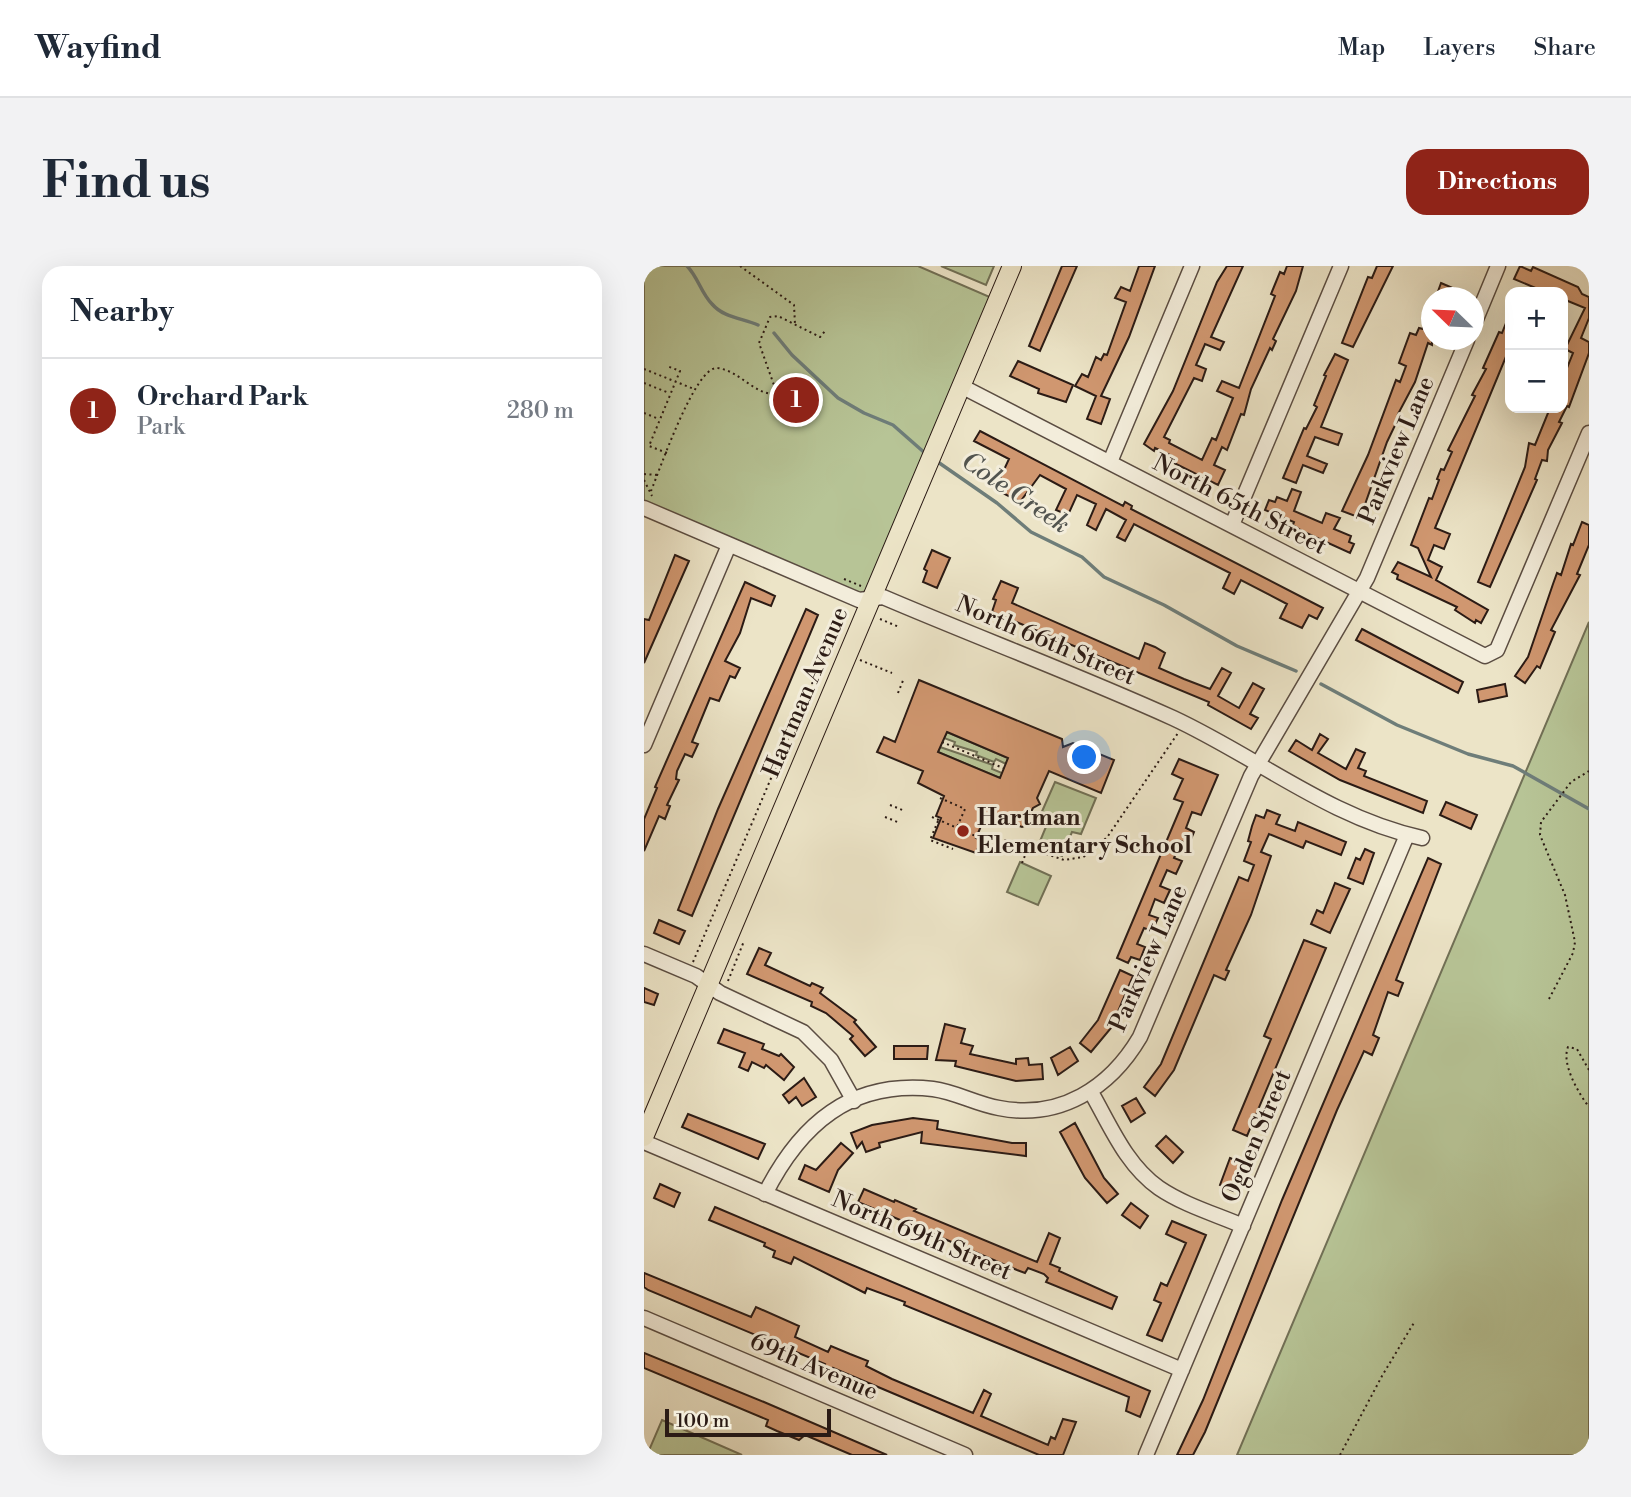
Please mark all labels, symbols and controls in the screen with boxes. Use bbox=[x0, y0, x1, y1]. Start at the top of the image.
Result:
text: Wayfind bbox=[35, 28, 162, 69]
text: Map bbox=[1338, 33, 1385, 63]
text: Layers bbox=[1423, 33, 1495, 63]
text: Share bbox=[1533, 33, 1596, 63]
button: Directions bbox=[1406, 149, 1589, 215]
text: Find us bbox=[42, 152, 211, 213]
north arrow bbox=[1421, 287, 1484, 350]
map controls bbox=[1505, 287, 1568, 413]
button: + bbox=[1505, 287, 1568, 350]
text: Nearby bbox=[70, 293, 174, 331]
button: − bbox=[1505, 350, 1568, 413]
street label: Parkview Lane bbox=[1352, 372, 1442, 529]
pin: 1 bbox=[773, 374, 819, 426]
text: Orchard Park bbox=[137, 381, 308, 413]
text: 1 bbox=[87, 397, 99, 425]
text: 280 m bbox=[507, 397, 574, 425]
text: Park bbox=[137, 413, 185, 441]
water label: Cole Creek bbox=[955, 445, 1076, 541]
street label: North 65th Street bbox=[1148, 448, 1332, 562]
street label: North 66th Street bbox=[951, 590, 1140, 693]
street label: Hartman Avenue bbox=[756, 603, 855, 782]
your location bbox=[1067, 740, 1101, 774]
place label: Hartman Elementary School bbox=[977, 803, 1192, 861]
marker: Hartman Elementary School bbox=[955, 823, 971, 839]
street label: Parkview Lane bbox=[1103, 880, 1195, 1037]
street label: Ogden Street bbox=[1215, 1065, 1299, 1207]
street label: North 69th Street bbox=[827, 1185, 1016, 1288]
street label: 69th Avenue bbox=[745, 1326, 882, 1407]
scale bar bbox=[665, 1406, 831, 1438]
text: 100 m bbox=[676, 1409, 729, 1433]

